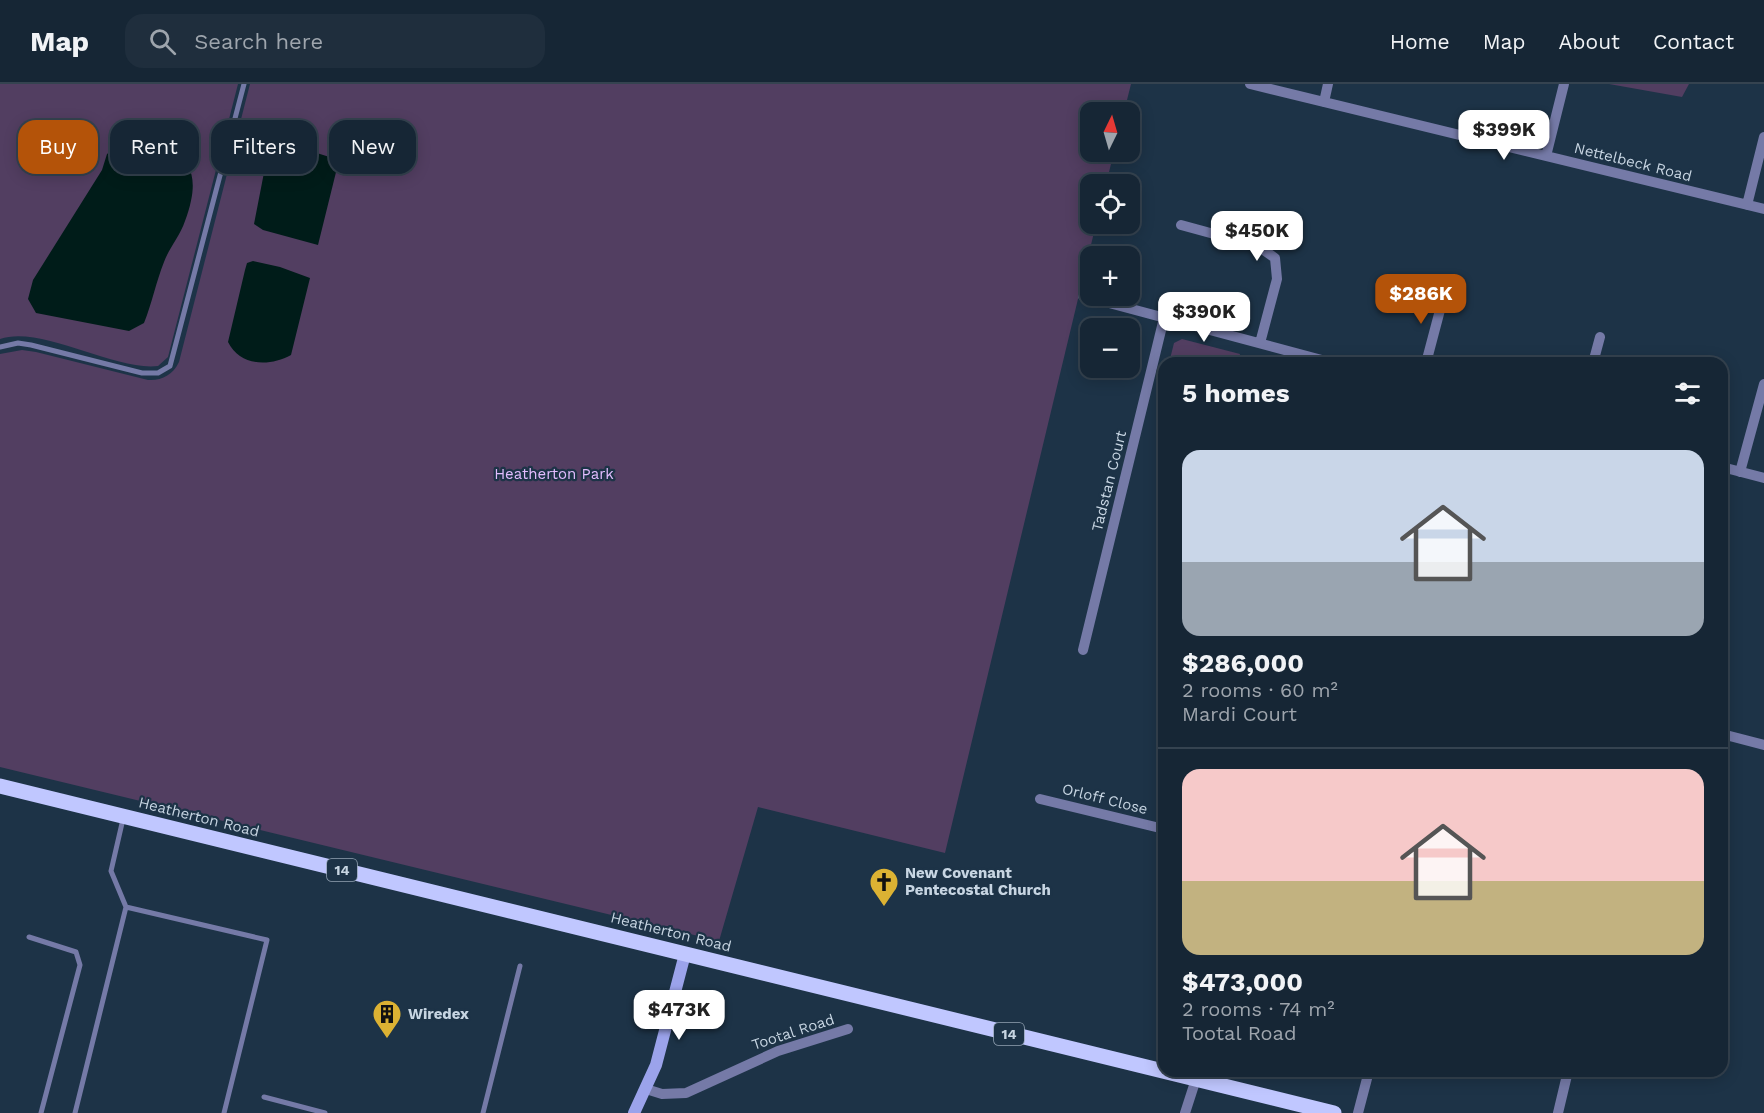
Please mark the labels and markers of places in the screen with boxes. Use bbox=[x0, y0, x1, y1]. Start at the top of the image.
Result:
pin: $399K bbox=[1462, 110, 1546, 161]
pin: $450K bbox=[1215, 211, 1299, 262]
pin: $286K bbox=[1379, 274, 1463, 325]
pin: $390K bbox=[1162, 292, 1246, 343]
place label: New Covenant Pentecostal Church bbox=[905, 864, 1051, 899]
church icon: New Covenant Pentecostal Church bbox=[868, 866, 900, 908]
pin: $473K bbox=[637, 990, 721, 1041]
building icon: Wiredex bbox=[371, 998, 403, 1040]
place label: Wiredex bbox=[408, 1005, 469, 1023]

